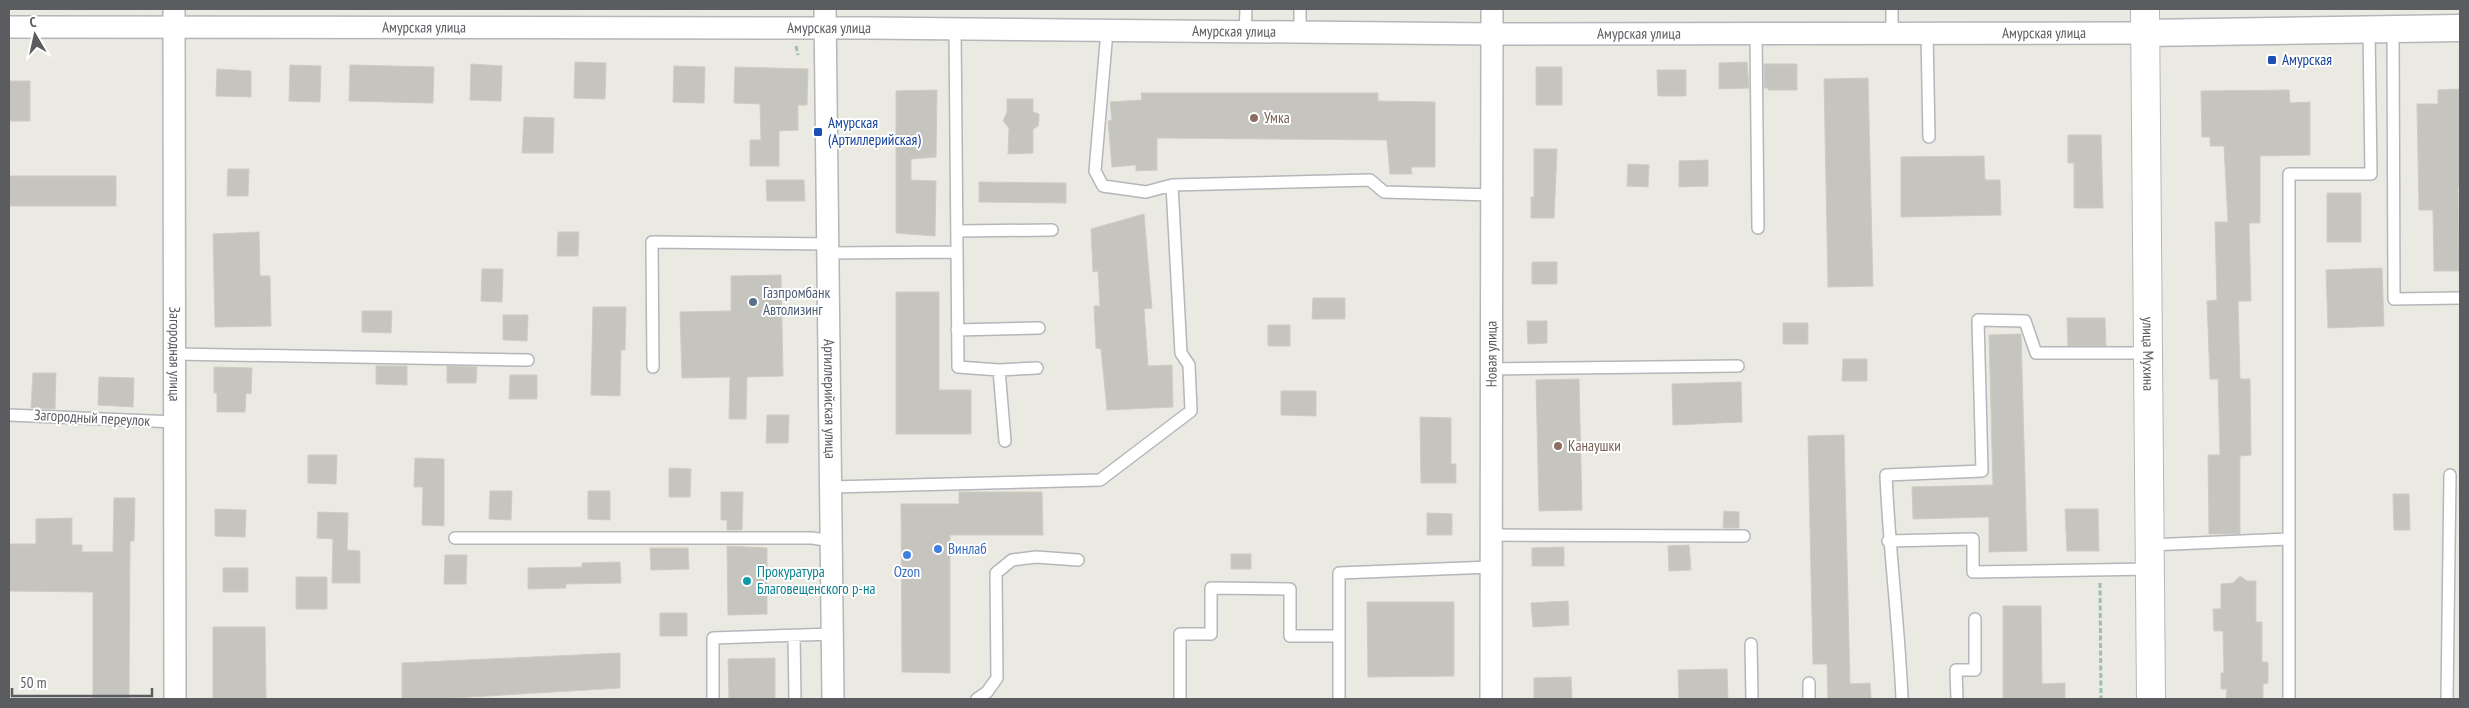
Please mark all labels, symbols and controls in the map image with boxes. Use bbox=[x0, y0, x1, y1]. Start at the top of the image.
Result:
north arrow bbox=[10, 10, 60, 60]
text: С bbox=[28, 13, 38, 32]
street label: Амурская улица bbox=[382, 17, 466, 37]
street label: Амурская улица bbox=[787, 18, 871, 37]
street label: Амурская улица bbox=[1192, 21, 1276, 41]
street label: Амурская улица bbox=[2002, 23, 2086, 42]
street label: Амурская улица bbox=[1597, 24, 1681, 43]
place label: Амурская bbox=[2282, 50, 2332, 69]
marker: Амурская bbox=[2266, 54, 2278, 66]
place label: Умка bbox=[1264, 108, 1290, 127]
marker: Умка bbox=[1248, 112, 1260, 124]
place label: Амурская (Артиллерийская) bbox=[828, 113, 921, 149]
marker: Амурская (Артиллерийская) bbox=[812, 126, 824, 138]
place label: Газпромбанк Автолизинг bbox=[763, 283, 831, 319]
marker: Газпромбанк Автолизинг bbox=[747, 296, 759, 308]
street label: Загородная улица bbox=[165, 306, 185, 402]
street label: улица Мухина bbox=[2139, 317, 2158, 391]
street label: Новая улица bbox=[1481, 321, 1501, 387]
street label: Артиллерийская улица bbox=[820, 339, 840, 459]
street label: Загородный переулок bbox=[34, 405, 151, 430]
place label: Канаушки bbox=[1568, 436, 1621, 455]
marker: Канаушки bbox=[1552, 440, 1564, 452]
place label: Винлаб bbox=[948, 539, 987, 558]
marker: Винлаб bbox=[932, 543, 944, 555]
marker: Ozon bbox=[901, 549, 913, 561]
place label: Прокуратура Благовещенского р-на bbox=[757, 562, 875, 598]
place label: Ozon bbox=[894, 562, 920, 581]
marker: Прокуратура Благовещенского р-на bbox=[741, 575, 753, 587]
scale bar bbox=[12, 666, 152, 698]
text: 50 m bbox=[20, 673, 46, 692]

